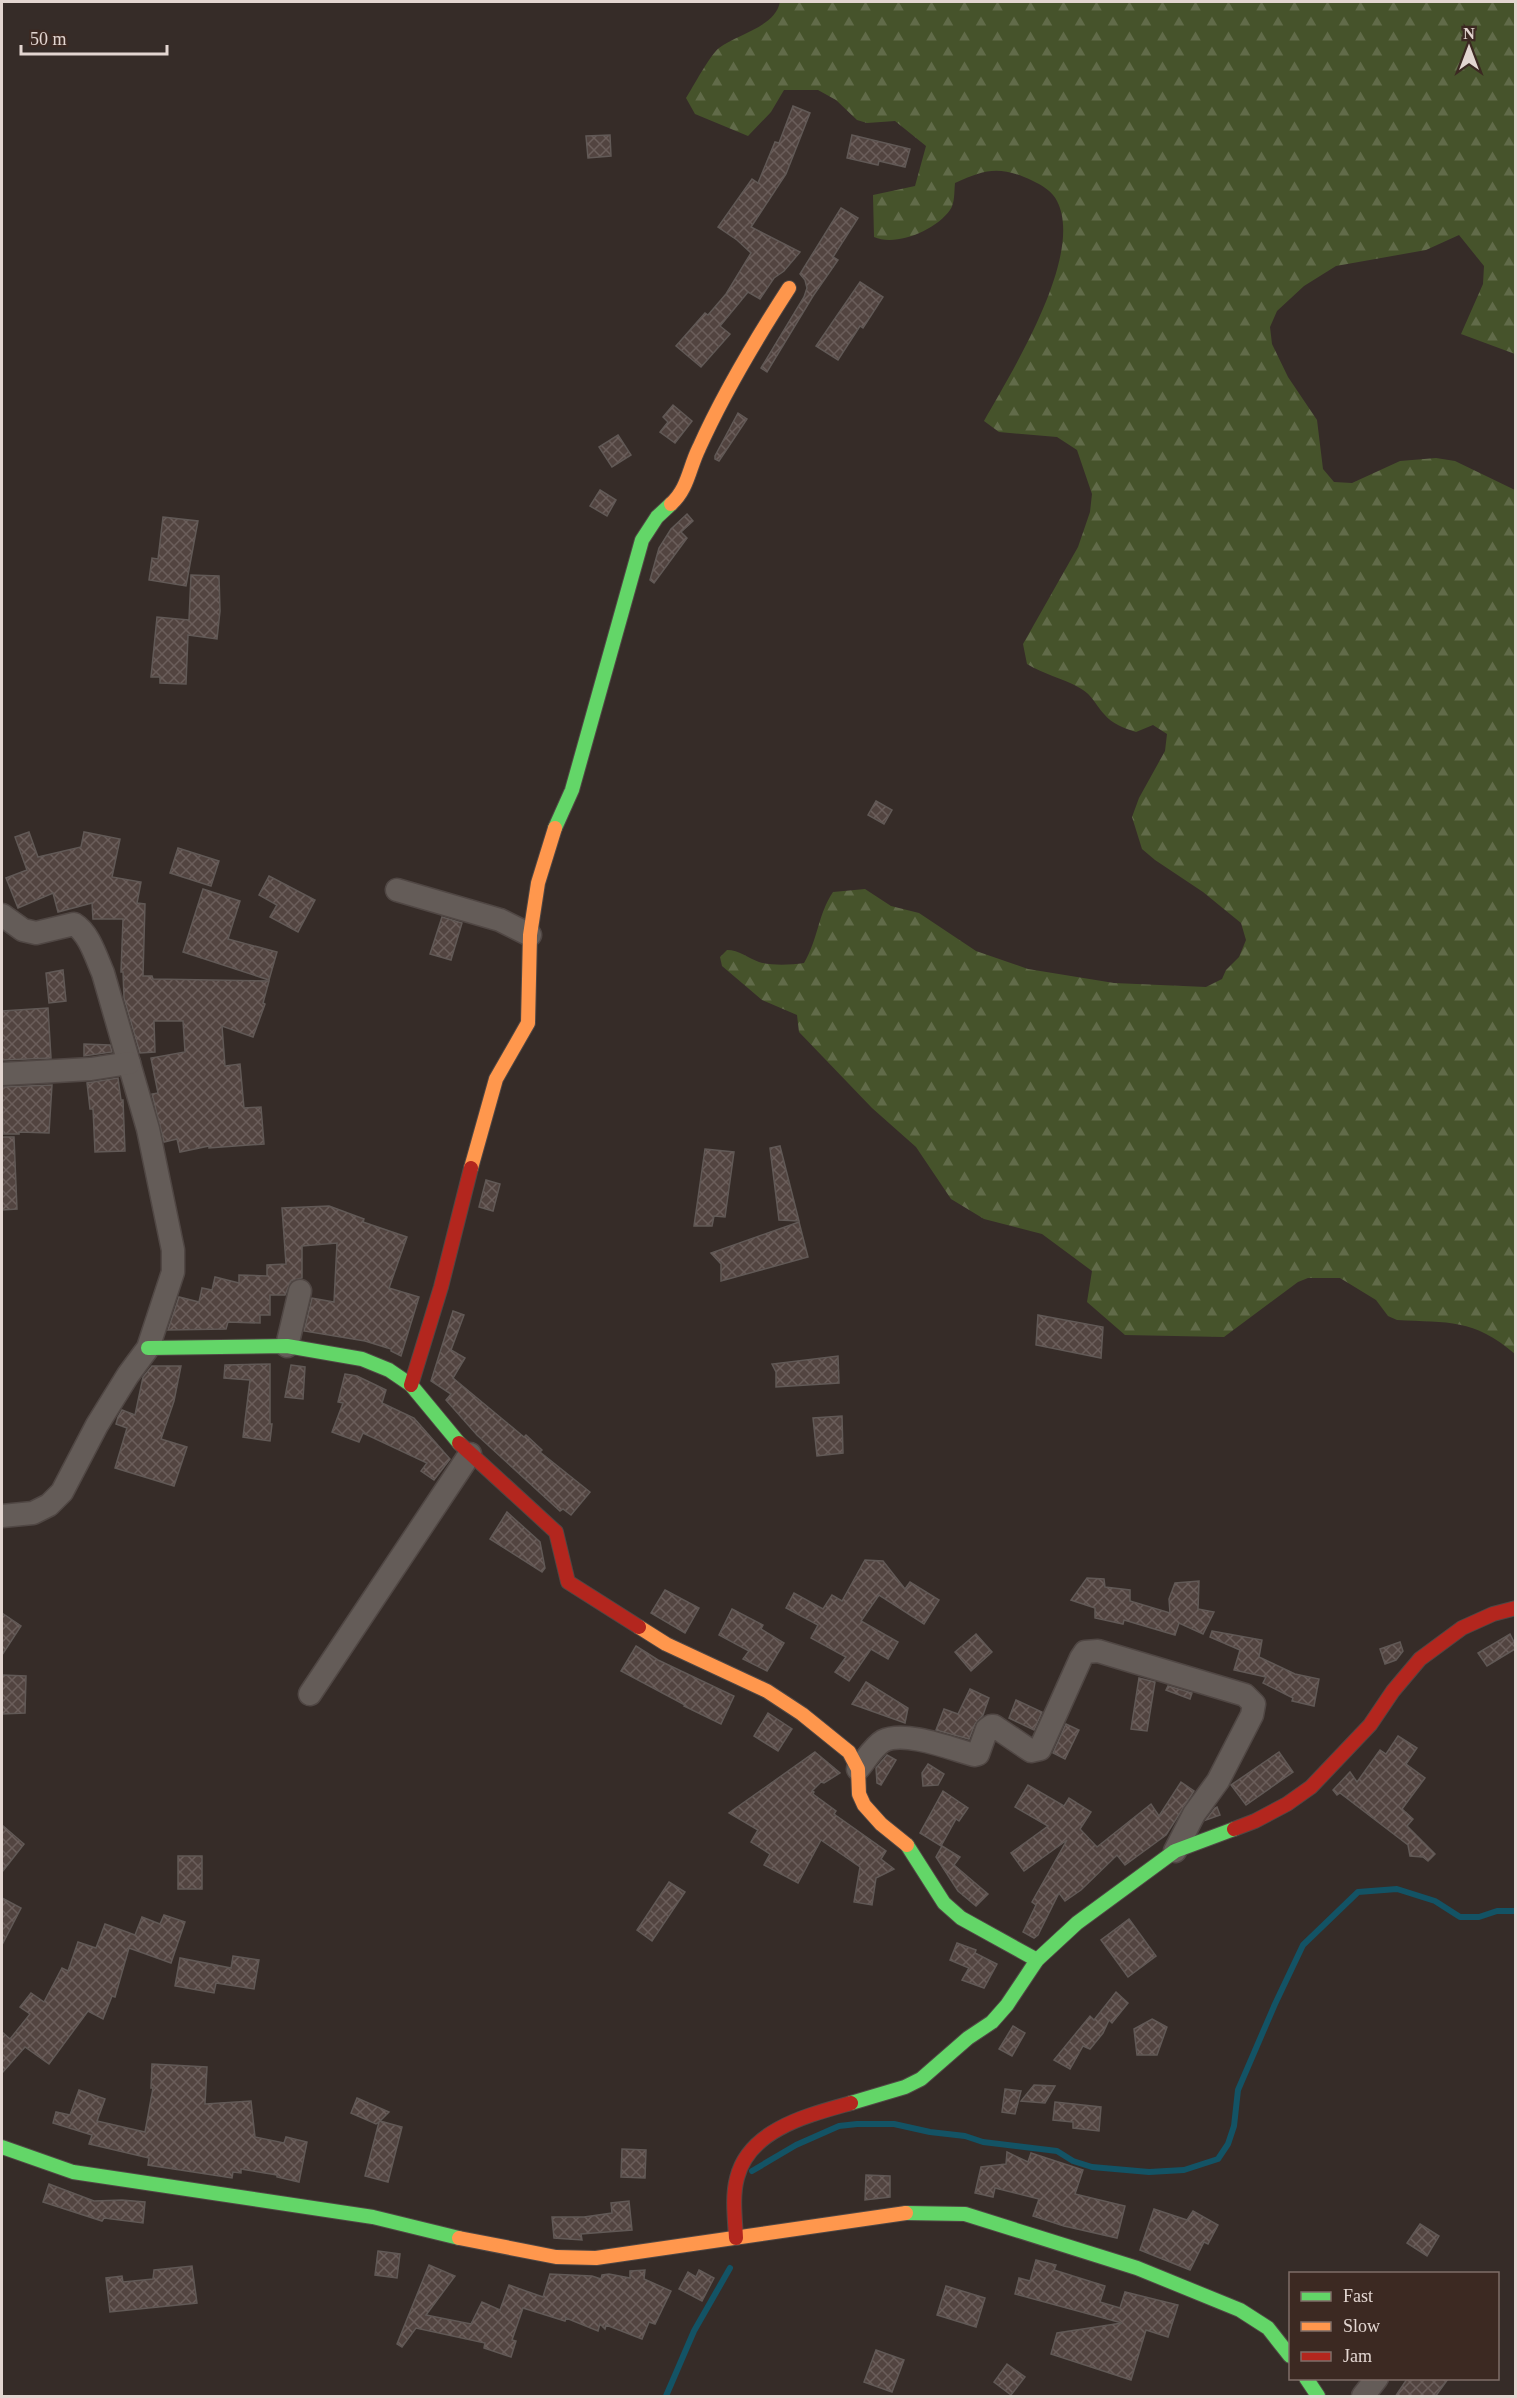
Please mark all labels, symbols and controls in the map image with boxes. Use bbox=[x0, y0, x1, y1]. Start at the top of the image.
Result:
scale bar bbox=[21, 18, 166, 56]
north arrow bbox=[1439, 18, 1499, 78]
text: N bbox=[1463, 25, 1475, 42]
text: 50 m bbox=[30, 29, 67, 49]
legend bbox=[1289, 2272, 1499, 2380]
text: Fast bbox=[1343, 2286, 1373, 2306]
text: Slow bbox=[1343, 2316, 1380, 2336]
text: Jam bbox=[1343, 2346, 1372, 2366]

